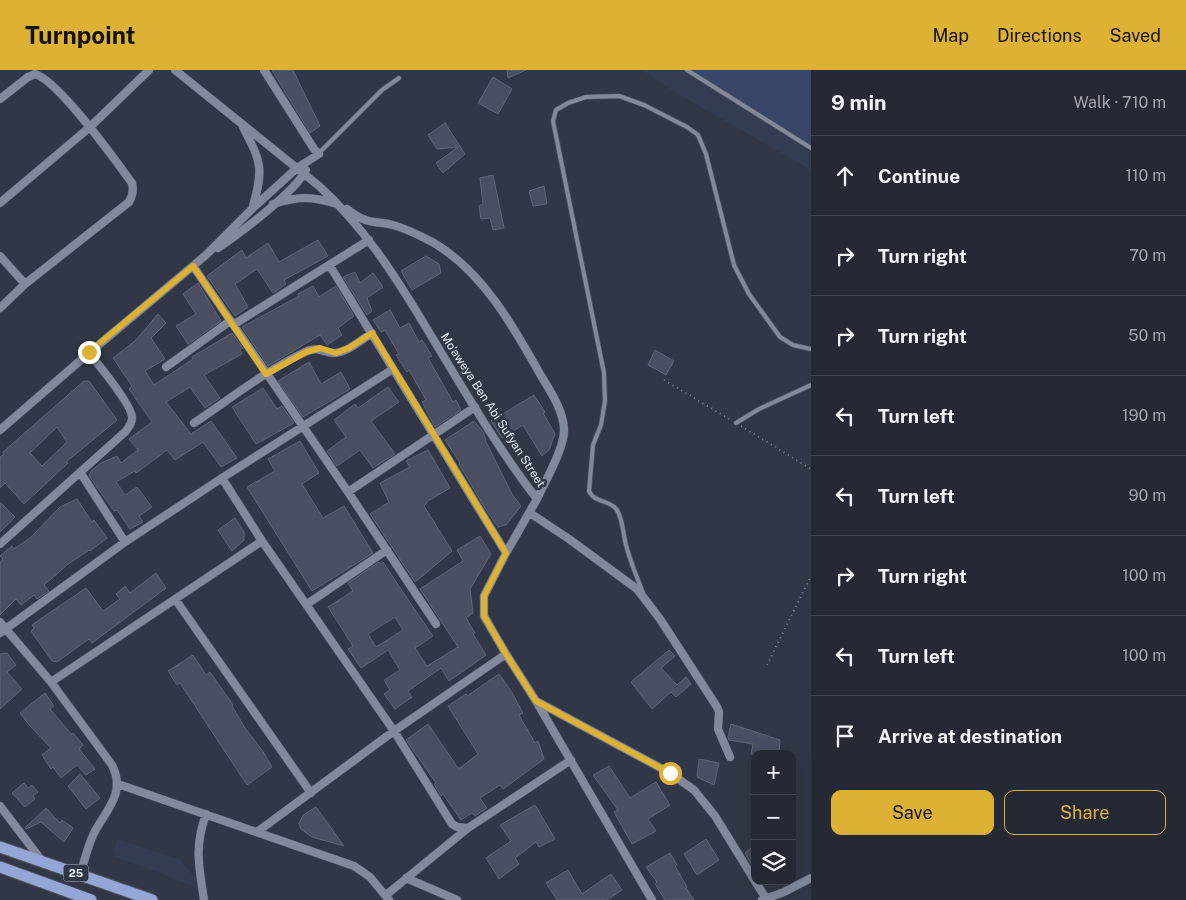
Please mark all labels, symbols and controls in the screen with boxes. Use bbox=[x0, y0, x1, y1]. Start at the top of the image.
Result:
text: Turnpoint bbox=[25, 21, 135, 49]
text: Map bbox=[932, 25, 969, 46]
text: Directions bbox=[997, 25, 1082, 46]
text: Saved bbox=[1110, 25, 1161, 46]
text: 9 min bbox=[831, 90, 887, 115]
text: Walk · 710 m bbox=[1074, 93, 1166, 112]
icon: ahead bbox=[831, 162, 859, 190]
text: Continue bbox=[878, 165, 960, 187]
text: 110 m bbox=[1125, 166, 1166, 185]
icon: right bbox=[831, 242, 859, 270]
text: Turn right bbox=[878, 245, 967, 267]
text: 70 m bbox=[1129, 246, 1166, 265]
icon: right bbox=[831, 322, 859, 350]
text: Turn right bbox=[878, 325, 967, 347]
text: 50 m bbox=[1128, 326, 1166, 345]
street label: Mo'aweya Ben Abi Sufyan Street bbox=[438, 330, 548, 490]
route end bbox=[78, 341, 101, 364]
icon: left bbox=[831, 402, 859, 430]
text: Turn left bbox=[878, 405, 955, 427]
text: 190 m bbox=[1122, 406, 1166, 425]
icon: left bbox=[831, 482, 859, 510]
text: Turn left bbox=[878, 485, 955, 507]
text: 90 m bbox=[1129, 486, 1166, 505]
icon: right bbox=[831, 562, 859, 590]
text: Turn right bbox=[878, 565, 967, 587]
text: 100 m bbox=[1122, 566, 1166, 585]
icon: left bbox=[831, 642, 859, 670]
text: Turn left bbox=[878, 645, 955, 667]
text: 100 m bbox=[1122, 646, 1166, 665]
icon: arrive bbox=[831, 722, 859, 750]
text: Arrive at destination bbox=[878, 725, 1062, 747]
map controls bbox=[751, 750, 796, 885]
button: + bbox=[751, 750, 796, 795]
route start bbox=[659, 762, 682, 785]
button: Save bbox=[831, 790, 994, 835]
button: Share bbox=[1004, 790, 1166, 835]
button: − bbox=[751, 795, 796, 840]
button: layers bbox=[751, 840, 796, 885]
road number: 25 bbox=[64, 864, 88, 881]

